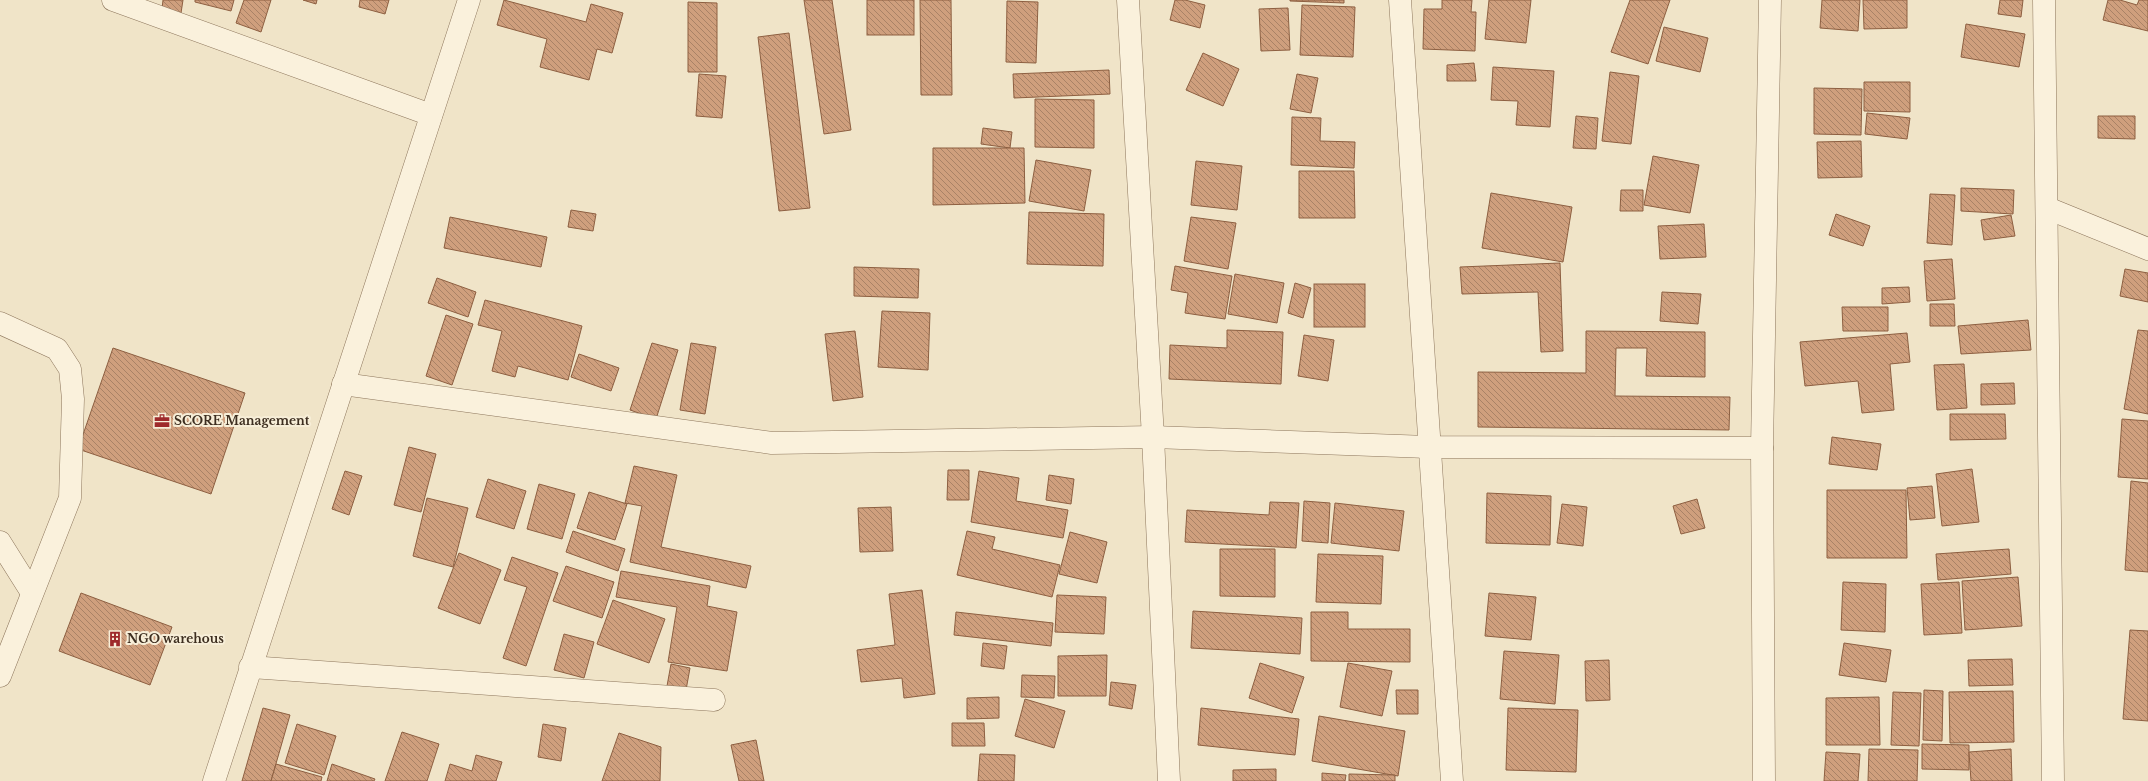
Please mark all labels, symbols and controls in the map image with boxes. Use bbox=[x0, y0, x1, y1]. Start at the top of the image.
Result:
office icon: SCORE Management bbox=[153, 412, 171, 430]
place label: SCORE Management bbox=[174, 413, 310, 428]
building icon: NGO warehous bbox=[106, 630, 124, 648]
place label: NGO warehous bbox=[127, 631, 224, 646]

